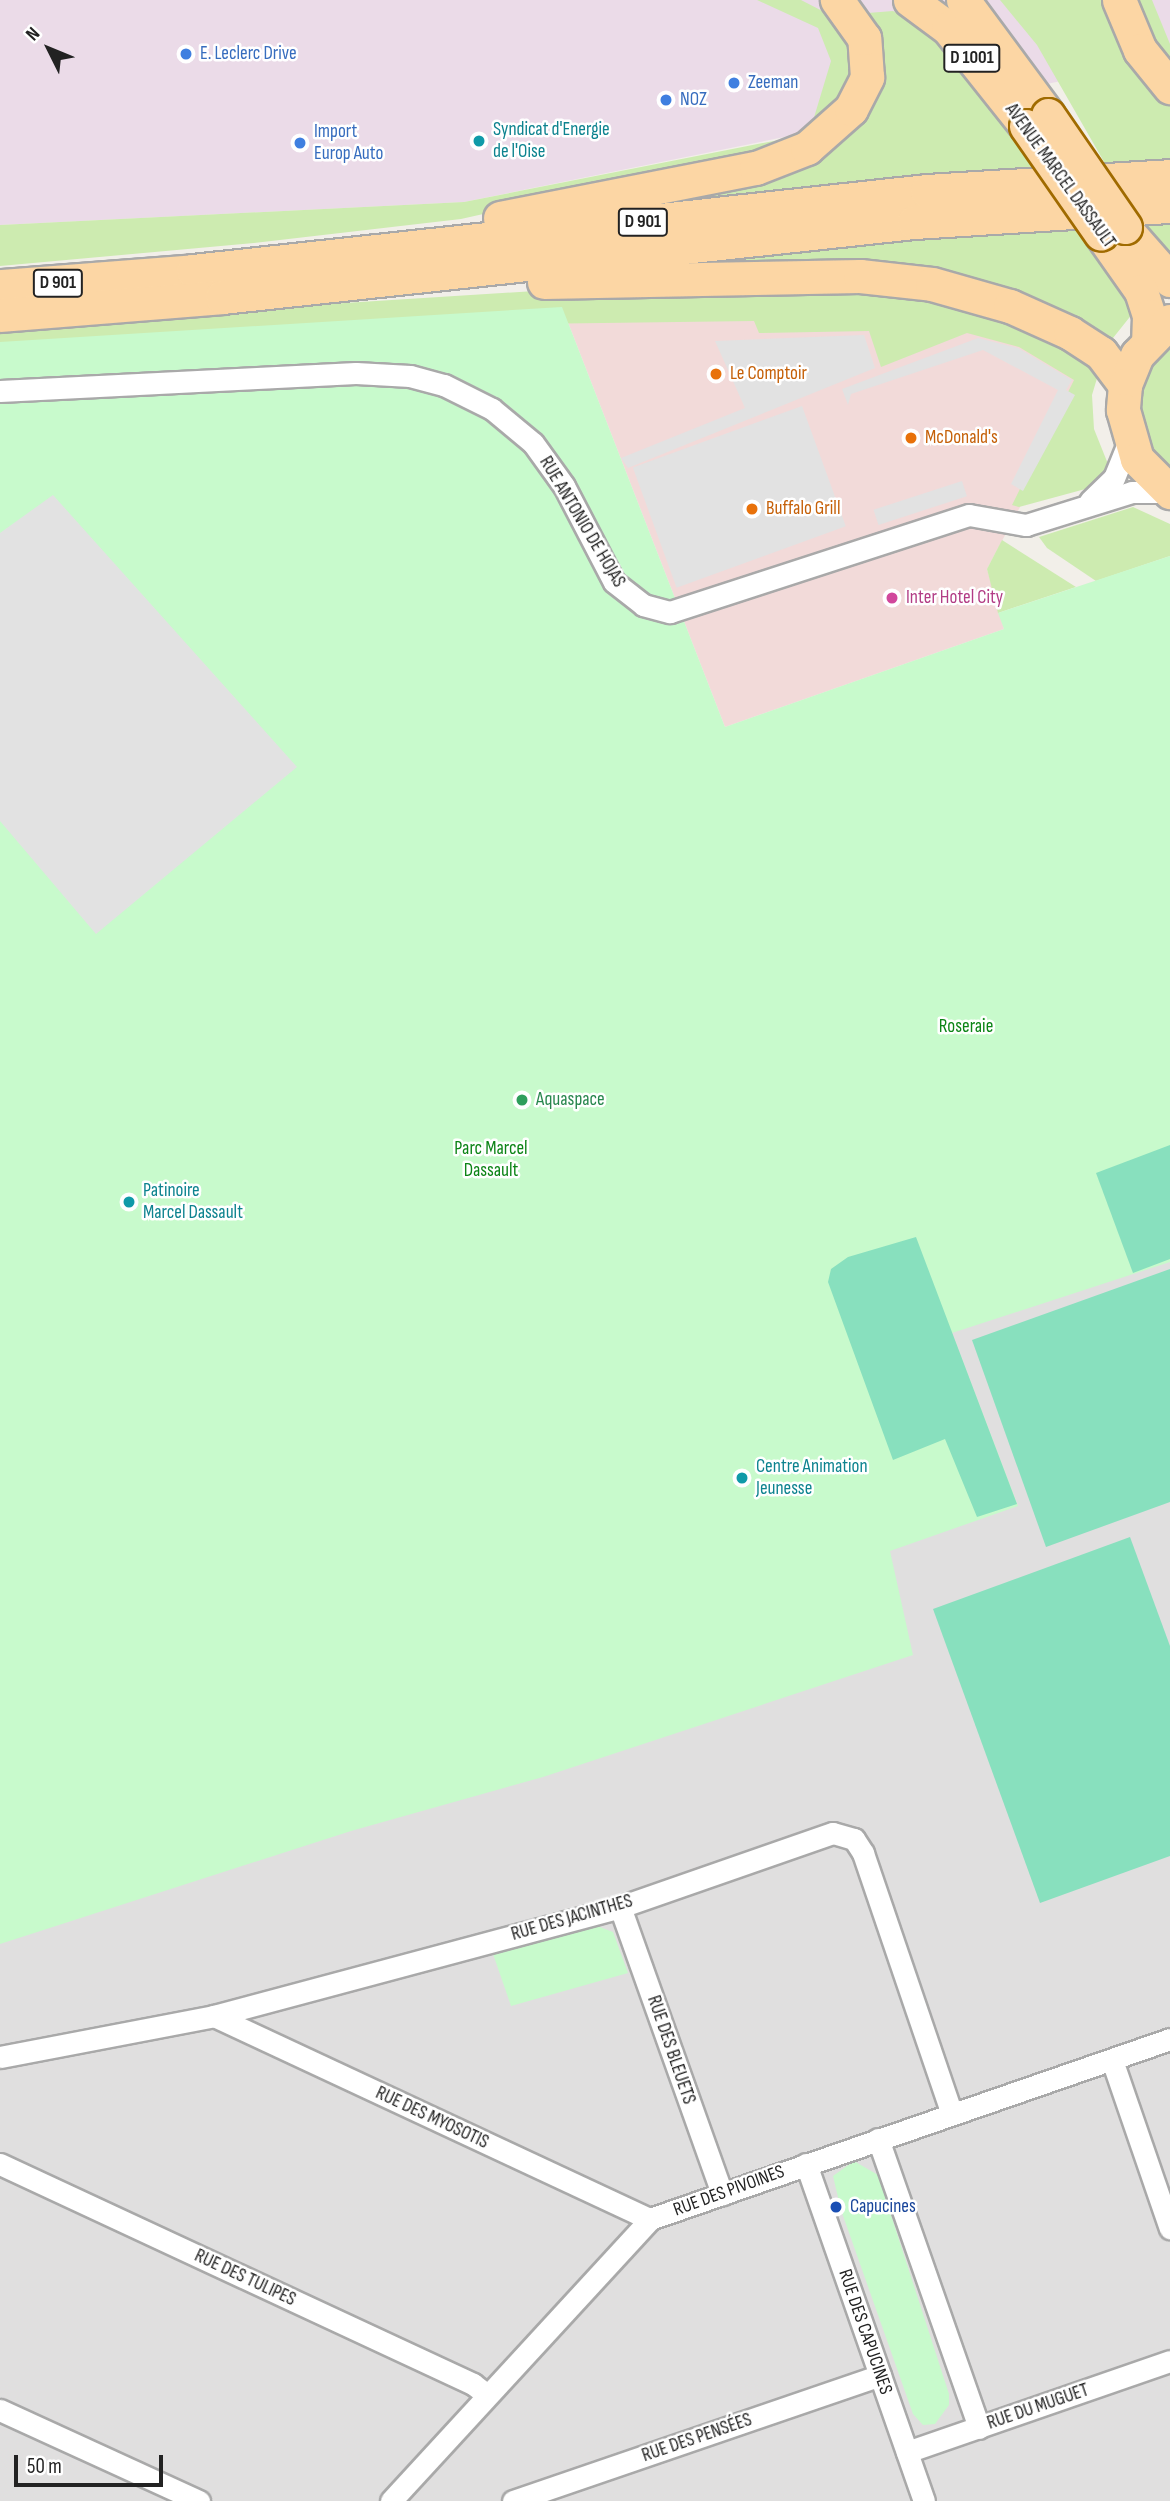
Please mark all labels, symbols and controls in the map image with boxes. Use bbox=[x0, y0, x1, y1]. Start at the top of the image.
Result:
north arrow bbox=[14, 14, 84, 84]
text: N bbox=[21, 23, 45, 46]
place label: E. Leclerc Drive bbox=[200, 43, 297, 65]
road number: D 1001 bbox=[942, 44, 1002, 72]
marker: E. Leclerc Drive bbox=[178, 46, 194, 62]
place label: Zeeman bbox=[748, 72, 798, 94]
marker: Zeeman bbox=[726, 75, 742, 91]
place label: NOZ bbox=[680, 89, 707, 111]
marker: NOZ bbox=[658, 92, 674, 108]
street label: AVENUE MARCEL DASSAULT bbox=[1000, 99, 1120, 253]
place label: Syndicat d'Energie de l'Oise bbox=[493, 119, 610, 163]
place label: Import Europ Auto bbox=[314, 121, 383, 165]
marker: Syndicat d'Energie de l'Oise bbox=[471, 133, 487, 149]
marker: Import Europ Auto bbox=[292, 135, 308, 151]
road number: D 901 bbox=[617, 208, 669, 236]
road number: D 901 bbox=[32, 268, 84, 298]
place label: Le Comptoir bbox=[730, 363, 807, 385]
marker: Le Comptoir bbox=[708, 366, 724, 382]
place label: McDonald's bbox=[925, 427, 998, 449]
marker: McDonald's bbox=[903, 430, 919, 446]
street label: RUE ANTONIO DE HOJAS bbox=[534, 452, 630, 592]
place label: Buffalo Grill bbox=[766, 498, 840, 520]
marker: Buffalo Grill bbox=[744, 501, 760, 517]
place label: Inter Hotel City bbox=[906, 587, 1003, 609]
marker: Inter Hotel City bbox=[884, 590, 900, 606]
park label: Roseraie bbox=[939, 1016, 993, 1038]
place label: Aquaspace bbox=[536, 1089, 605, 1111]
marker: Aquaspace bbox=[514, 1092, 530, 1108]
park label: Parc Marcel Dassault bbox=[454, 1138, 528, 1182]
place label: Patinoire Marcel Dassault bbox=[143, 1180, 243, 1224]
marker: Patinoire Marcel Dassault bbox=[121, 1194, 137, 1210]
place label: Centre Animation Jeunesse bbox=[756, 1456, 868, 1500]
marker: Centre Animation Jeunesse bbox=[734, 1470, 750, 1486]
street label: RUE DES JACINTHES bbox=[509, 1890, 635, 1946]
street label: RUE DES BLEUETS bbox=[642, 1993, 700, 2107]
street label: RUE DES MYOSOTIS bbox=[372, 2082, 492, 2154]
street label: RUE DES PIVOINES bbox=[670, 2160, 788, 2222]
place label: Capucines bbox=[850, 2196, 916, 2218]
marker: Capucines bbox=[828, 2199, 844, 2215]
street label: RUE DES TULIPES bbox=[191, 2245, 299, 2311]
street label: RUE DES CAPUCINES bbox=[833, 2266, 897, 2398]
street label: RUE DU MUGUET bbox=[984, 2379, 1092, 2435]
street label: RUE DES PENSÉES bbox=[639, 2409, 755, 2467]
scale bar bbox=[18, 2442, 166, 2486]
text: 50 m bbox=[27, 2454, 62, 2479]

